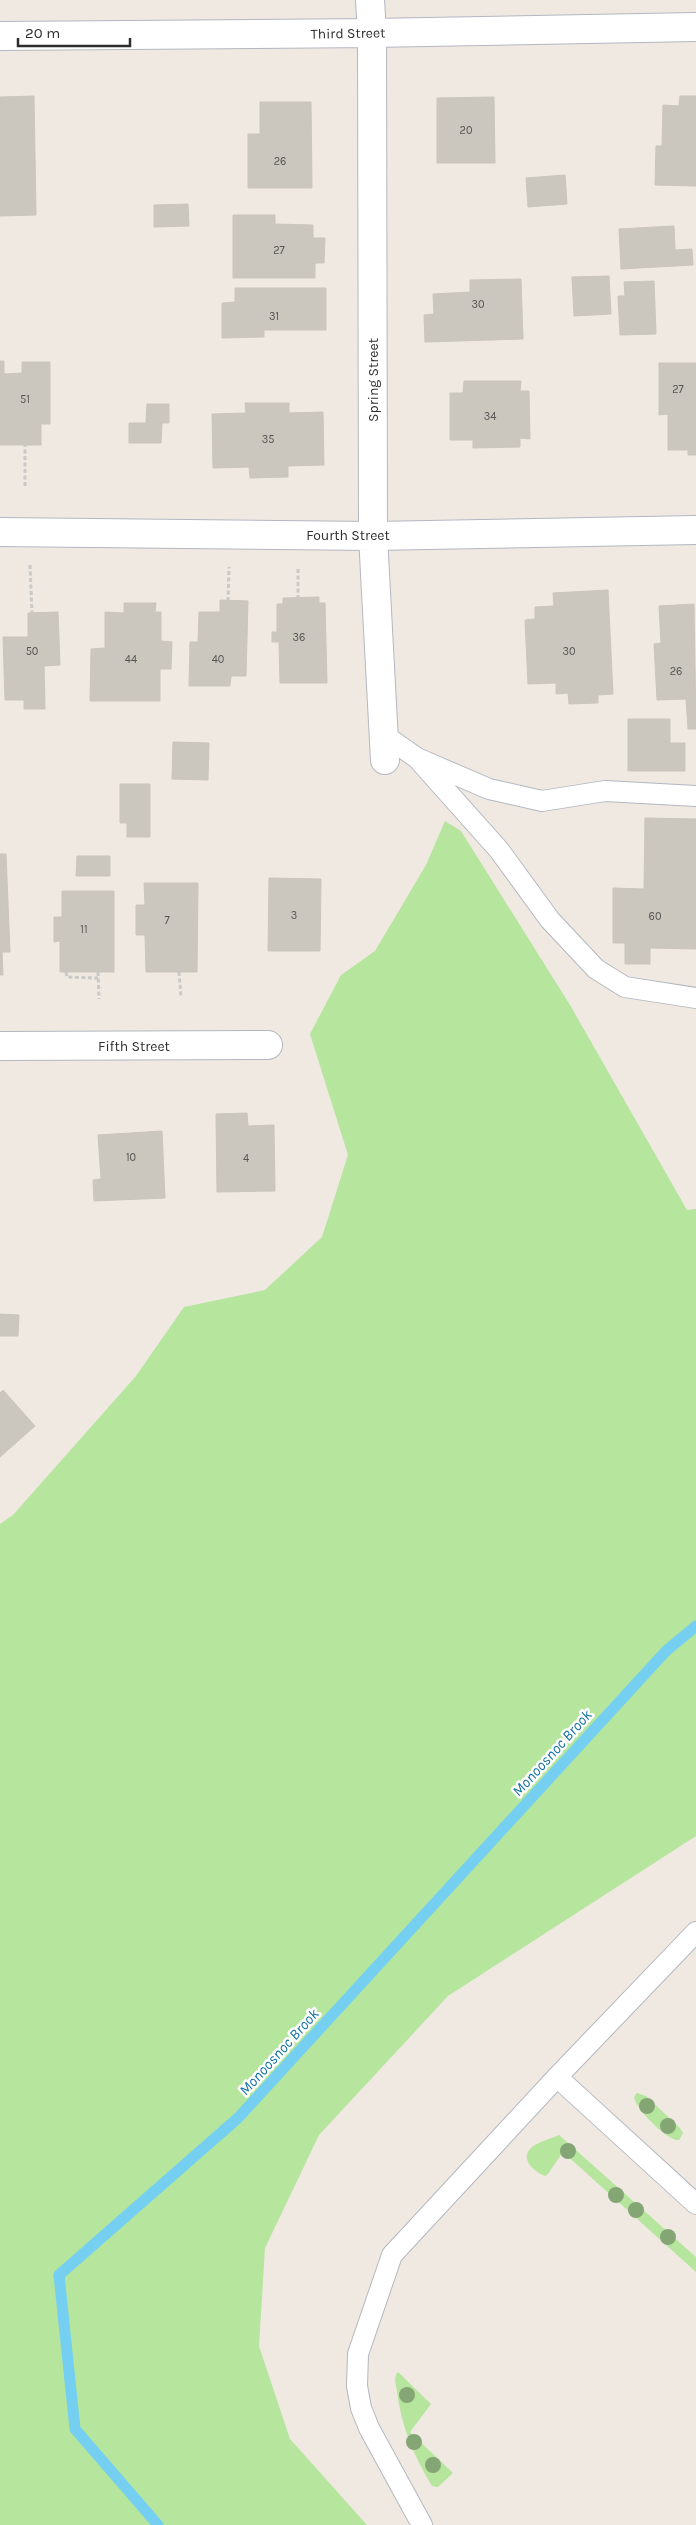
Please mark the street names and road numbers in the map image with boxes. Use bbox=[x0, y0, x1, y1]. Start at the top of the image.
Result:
street label: Third Street bbox=[310, 24, 386, 43]
street label: Spring Street bbox=[365, 338, 382, 422]
street label: Fourth Street bbox=[306, 527, 390, 544]
street label: Fifth Street bbox=[98, 1038, 170, 1055]

